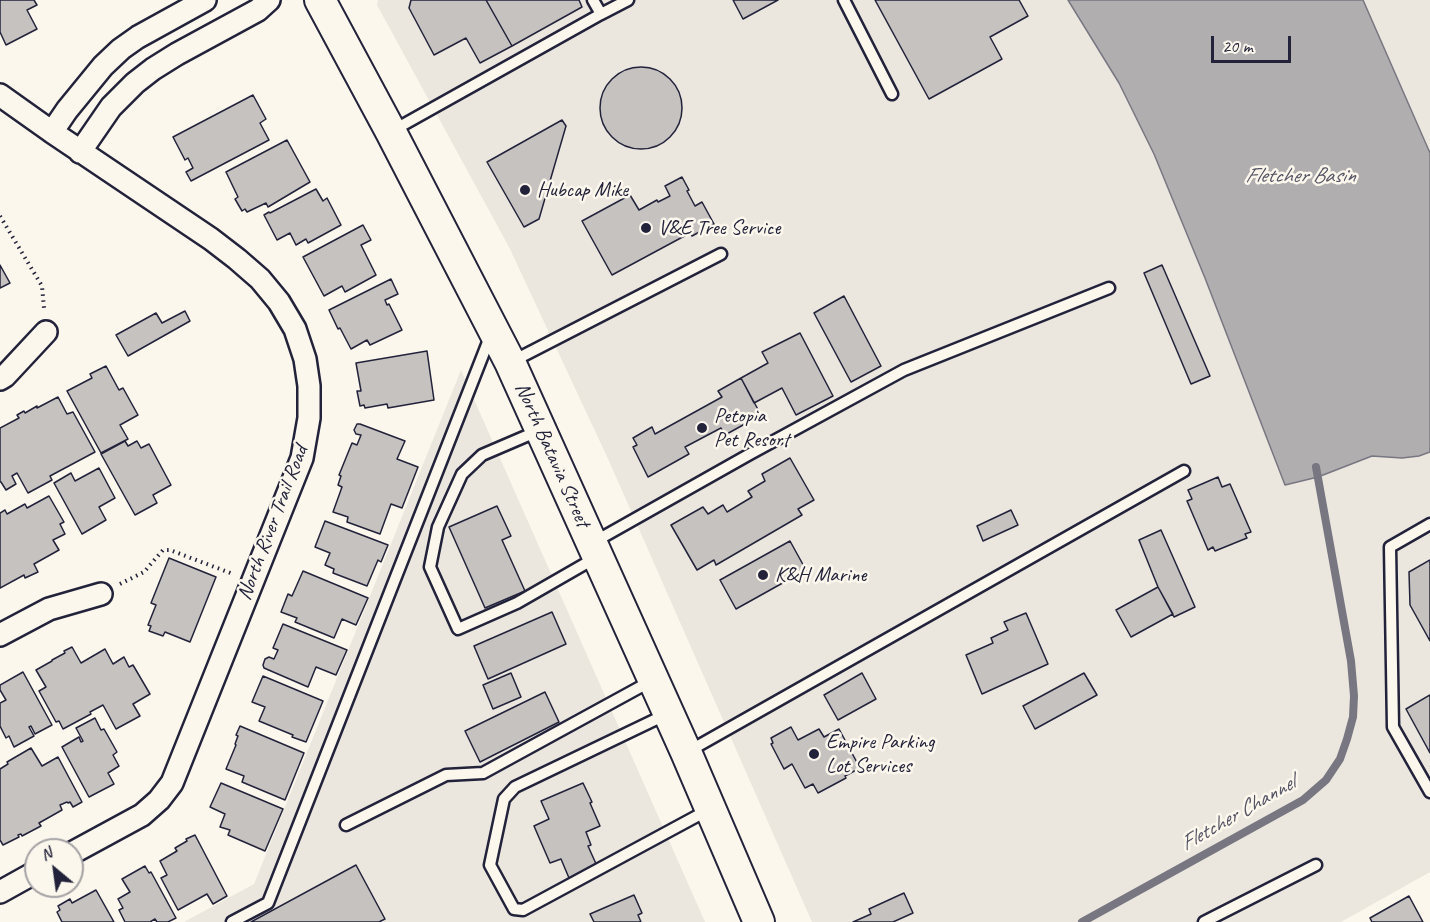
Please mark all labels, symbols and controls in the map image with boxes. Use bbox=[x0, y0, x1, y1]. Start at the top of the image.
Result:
scale bar bbox=[1214, 24, 1294, 62]
text: 20 m bbox=[1222, 35, 1253, 57]
water label: Fletcher Basin bbox=[1245, 163, 1355, 189]
place label: Hubcap Mike bbox=[537, 177, 628, 203]
marker: Hubcap Mike bbox=[518, 183, 532, 197]
place label: V&E Tree Service bbox=[658, 215, 780, 241]
marker: V&E Tree Service bbox=[639, 221, 653, 235]
street label: North Batavia Street bbox=[509, 379, 595, 531]
place label: Petopia Pet Resort bbox=[714, 403, 789, 453]
marker: Petopia Pet Resort bbox=[695, 421, 709, 435]
street label: North River Trail Road bbox=[232, 442, 314, 604]
place label: K&H Marine bbox=[775, 562, 866, 588]
marker: K&H Marine bbox=[756, 568, 770, 582]
place label: Empire Parking Lot Services bbox=[826, 729, 934, 779]
marker: Empire Parking Lot Services bbox=[807, 747, 821, 761]
water label: Fletcher Channel bbox=[1176, 771, 1300, 857]
north arrow bbox=[24, 838, 84, 898]
text: N bbox=[37, 843, 55, 865]

